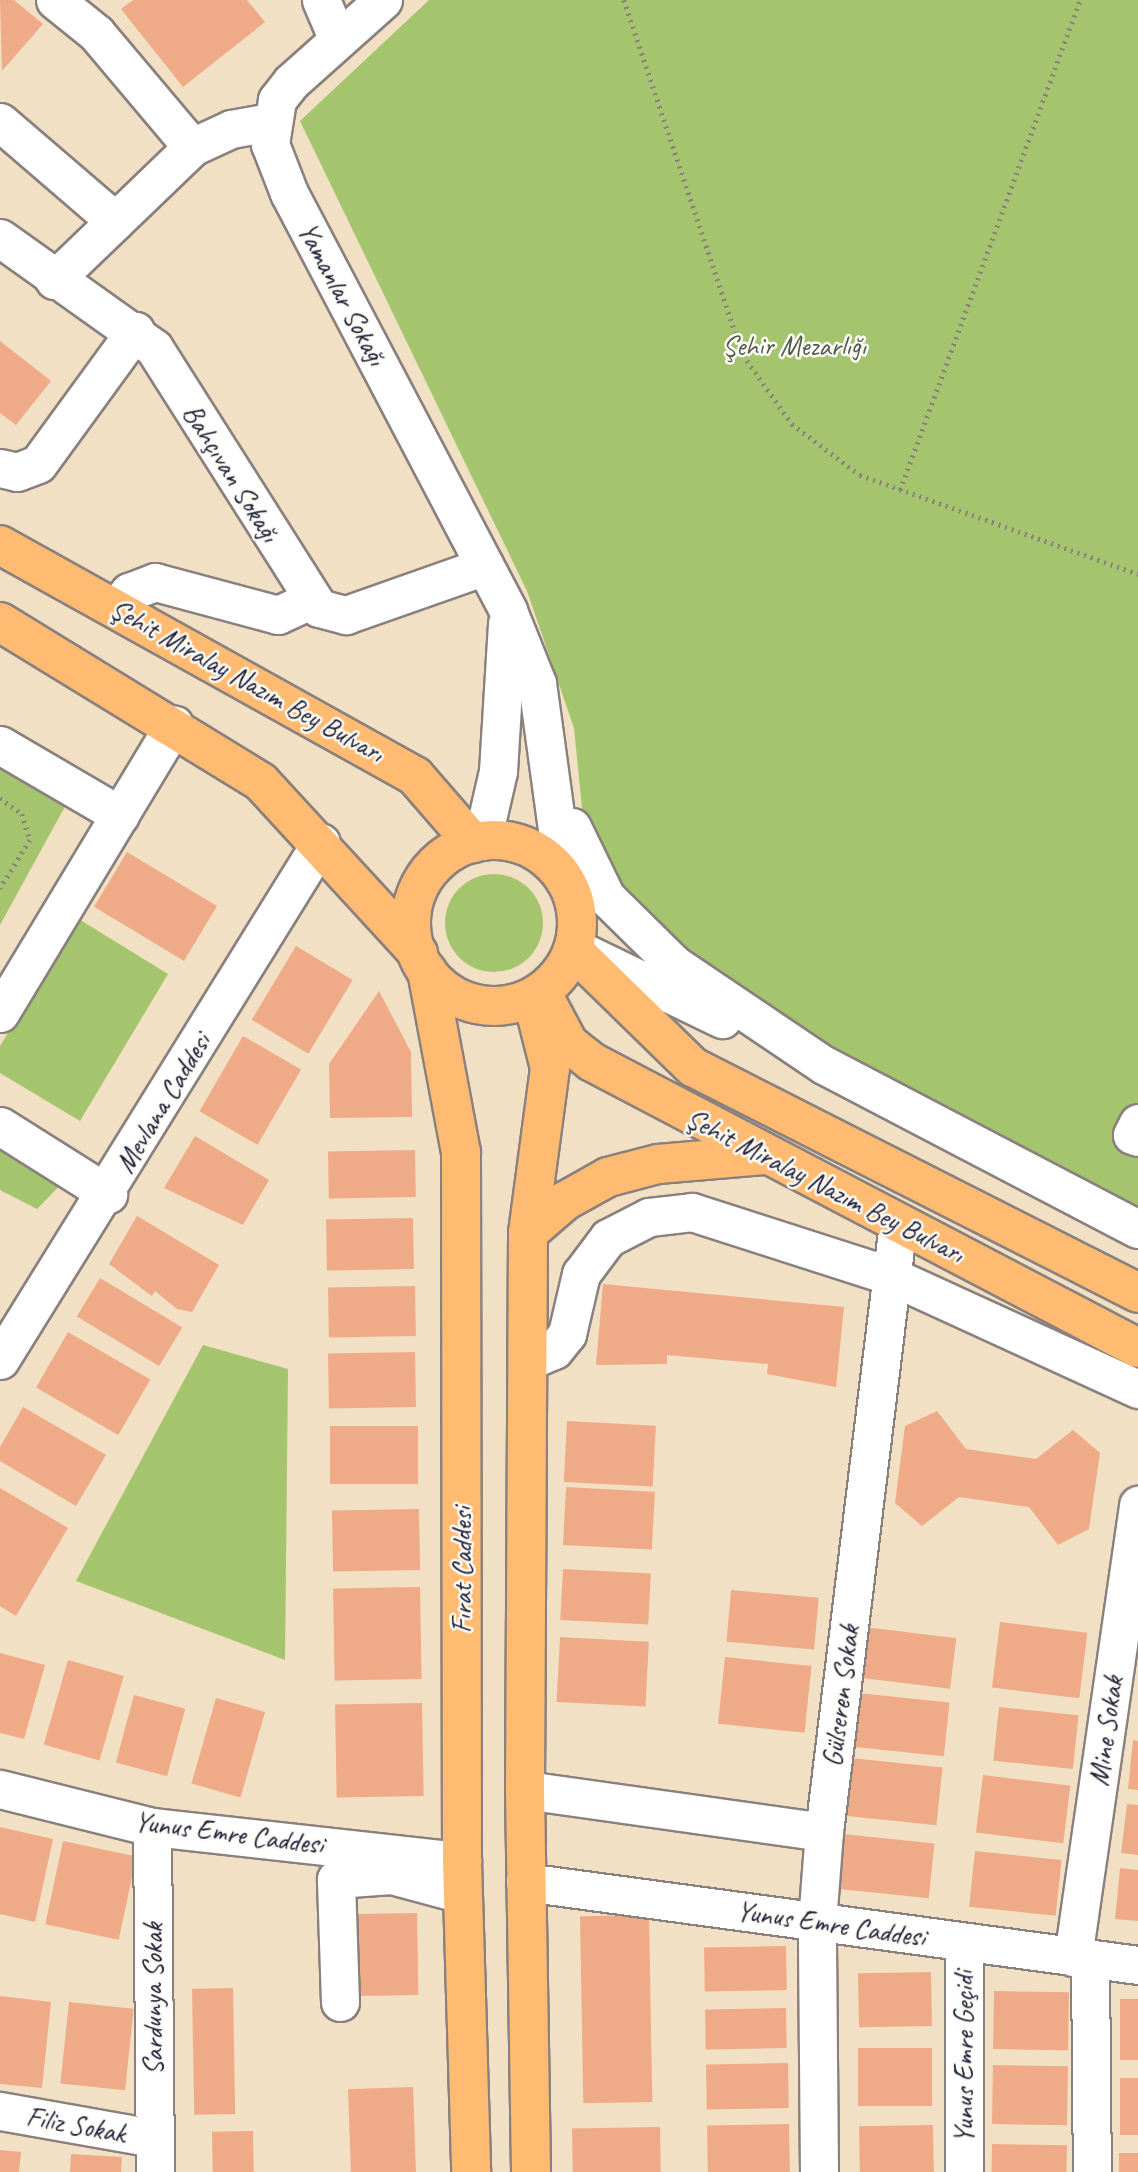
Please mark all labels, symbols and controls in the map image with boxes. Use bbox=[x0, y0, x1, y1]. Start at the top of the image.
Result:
street label: Yamanlar Sokağı bbox=[290, 217, 394, 371]
park label: Şehir Mezarlığı bbox=[723, 329, 865, 363]
street label: Bahçıvan Sokağı bbox=[176, 398, 286, 548]
street label: Şehit Miralay Nazım Bey Bulvarı bbox=[104, 592, 390, 770]
street label: Mevlana Caddesi bbox=[108, 1027, 218, 1179]
street label: Şehit Miralay Nazım Bey Bulvarı bbox=[680, 1101, 970, 1271]
street label: Fırat Caddesi bbox=[445, 1506, 479, 1634]
street label: Gülseren Sokak bbox=[816, 1624, 866, 1768]
street label: Mine Sokak bbox=[1082, 1675, 1130, 1787]
street label: Yunus Emre Caddesi bbox=[133, 1805, 325, 1861]
street label: Yunus Emre Caddesi bbox=[735, 1894, 927, 1954]
street label: Sardunya Sokak bbox=[136, 1923, 170, 2075]
street label: Yunus Emre Geçidi bbox=[947, 1971, 981, 2143]
street label: Filiz Sokak bbox=[24, 2100, 128, 2150]

